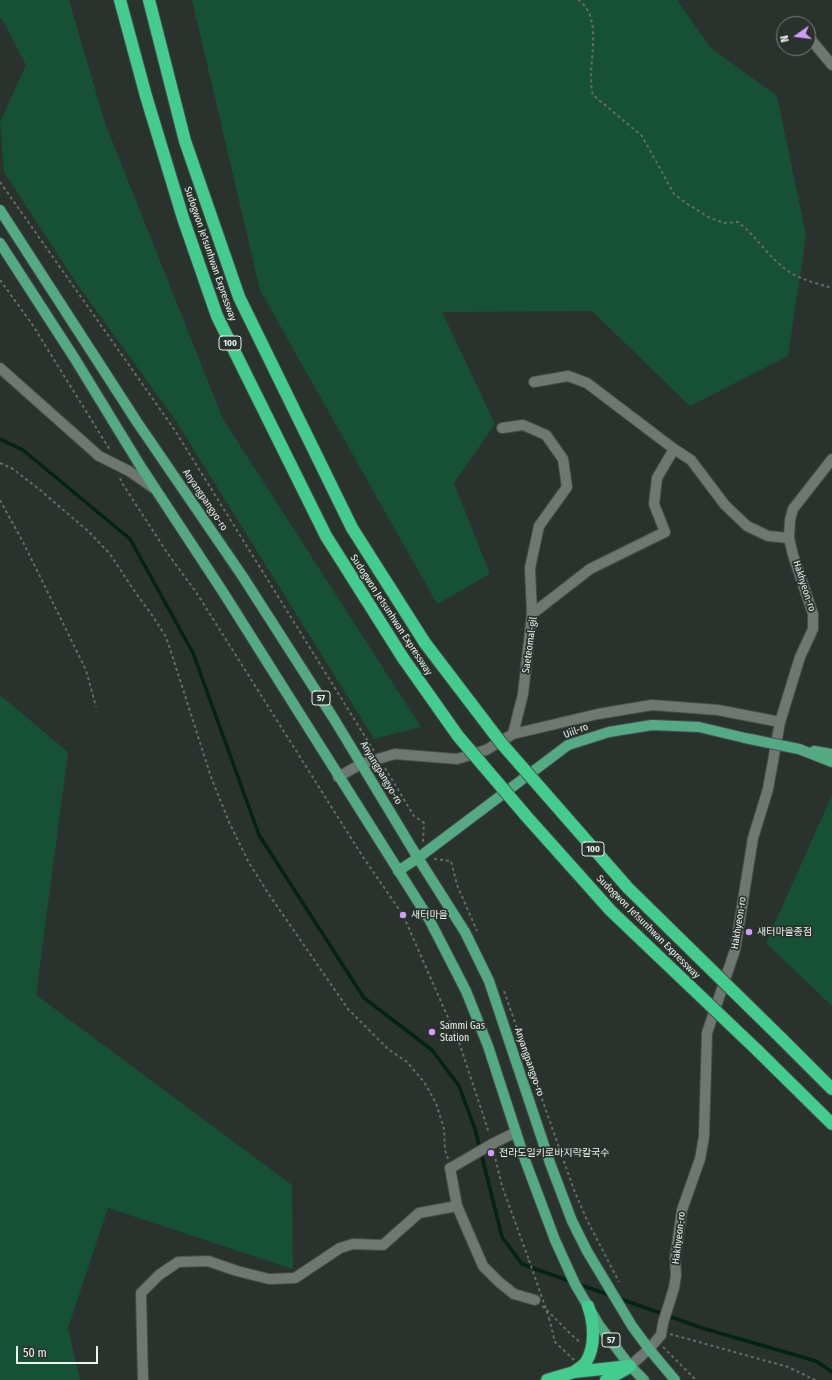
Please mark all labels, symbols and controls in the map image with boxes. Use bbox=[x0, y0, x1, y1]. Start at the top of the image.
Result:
north arrow bbox=[776, 16, 816, 56]
text: N bbox=[778, 34, 792, 44]
street label: Sudogwon Je1sunhwan Expressway bbox=[181, 185, 239, 323]
road number: 100 bbox=[219, 336, 241, 350]
street label: Anyangpangyo-ro bbox=[180, 467, 230, 533]
street label: Sudogwon Je1sunhwan Expressway bbox=[347, 552, 435, 678]
street label: Hakhyeon-ro bbox=[790, 559, 818, 613]
street label: Saeteomal-gil bbox=[520, 616, 540, 674]
road number: 57 bbox=[312, 691, 330, 705]
street label: Uiil-ro bbox=[562, 721, 590, 741]
street label: Anyangpangyo-ro bbox=[357, 739, 405, 807]
road number: 100 bbox=[582, 842, 604, 856]
street label: Sudogwon Je1sunhwan Expressway bbox=[594, 873, 702, 981]
street label: Hakhyeon-ro bbox=[729, 896, 749, 950]
place label: 새터마을 bbox=[411, 909, 448, 921]
marker: 새터마을 bbox=[398, 910, 408, 920]
place label: 새터마을종점 bbox=[757, 926, 812, 938]
marker: 새터마을종점 bbox=[744, 927, 754, 937]
place label: Sammi Gas Station bbox=[440, 1020, 485, 1044]
street label: Anyangpangyo-ro bbox=[512, 1026, 546, 1098]
marker: Sammi Gas Station bbox=[427, 1027, 437, 1037]
place label: 전라도일키로바지락칼국수 bbox=[499, 1147, 609, 1159]
marker: 전라도일키로바지락칼국수 bbox=[486, 1148, 496, 1158]
street label: Hakhyeon-ro bbox=[670, 1211, 688, 1265]
road number: 57 bbox=[602, 1333, 620, 1347]
scale bar bbox=[18, 1338, 100, 1364]
text: 50 m bbox=[23, 1346, 47, 1360]

